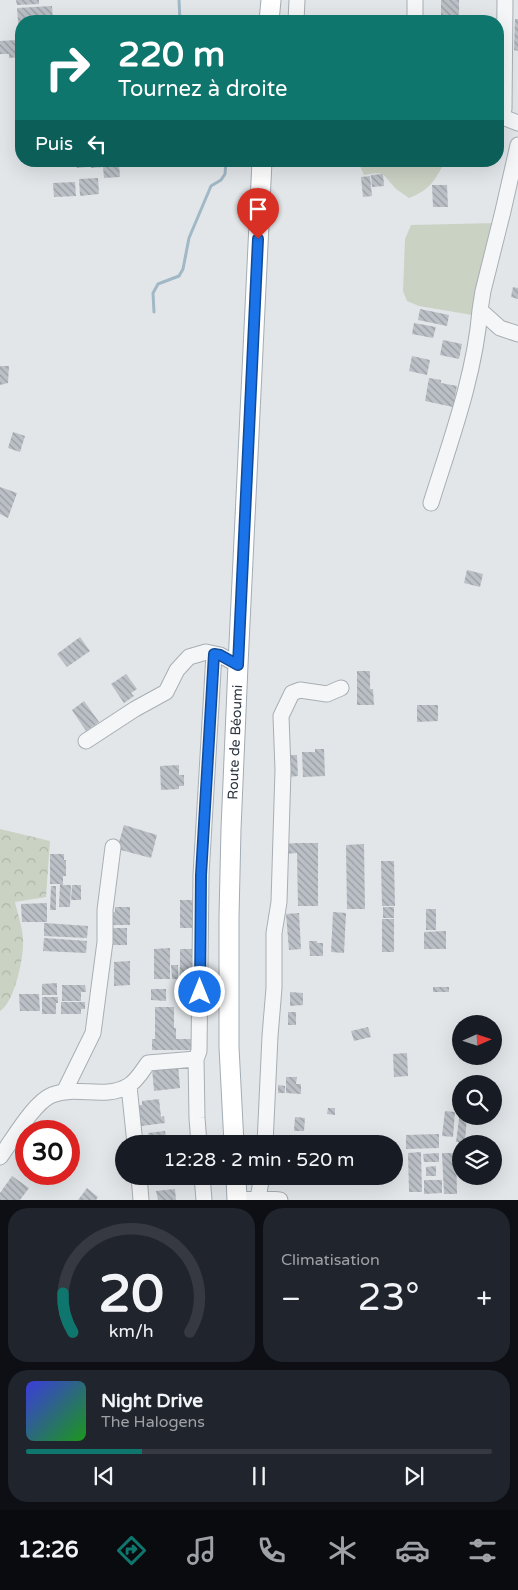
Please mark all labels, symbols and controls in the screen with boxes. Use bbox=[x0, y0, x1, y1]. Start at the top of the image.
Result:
text: 220 m bbox=[118, 34, 225, 76]
icon: right bbox=[35, 35, 100, 100]
text: Tournez à droite bbox=[118, 76, 287, 102]
icon: left bbox=[83, 130, 111, 158]
text: Puis bbox=[35, 133, 73, 155]
pin bbox=[237, 188, 279, 239]
icon: arrive bbox=[244, 195, 272, 223]
street label: Route de Béoumi bbox=[224, 684, 246, 800]
position arrow bbox=[173, 965, 225, 1017]
north arrow bbox=[452, 1015, 502, 1065]
map controls bbox=[452, 1015, 502, 1185]
button: search bbox=[452, 1075, 502, 1125]
speed limit sign: 30 bbox=[15, 1120, 80, 1185]
button: layers bbox=[452, 1135, 502, 1185]
text: 12:28 · 2 min · 520 m bbox=[163, 1149, 355, 1171]
text: Climatisation bbox=[281, 1250, 380, 1270]
text: 20 bbox=[99, 1263, 164, 1326]
text: 23° bbox=[358, 1275, 420, 1321]
text: − bbox=[281, 1282, 301, 1316]
text: + bbox=[476, 1282, 492, 1316]
text: km/h bbox=[109, 1321, 154, 1342]
text: Night Drive bbox=[101, 1390, 203, 1412]
text: The Halogens bbox=[101, 1412, 205, 1432]
icon: previous bbox=[90, 1462, 118, 1490]
icon: pause bbox=[245, 1462, 273, 1490]
icon: next bbox=[400, 1462, 428, 1490]
icon: directions bbox=[114, 1533, 149, 1568]
icon: music bbox=[184, 1533, 219, 1568]
icon: phone bbox=[254, 1533, 289, 1568]
icon: climate bbox=[325, 1533, 360, 1568]
icon: car bbox=[395, 1533, 430, 1568]
icon: filters bbox=[465, 1533, 500, 1568]
text: 12:26 bbox=[18, 1537, 79, 1563]

